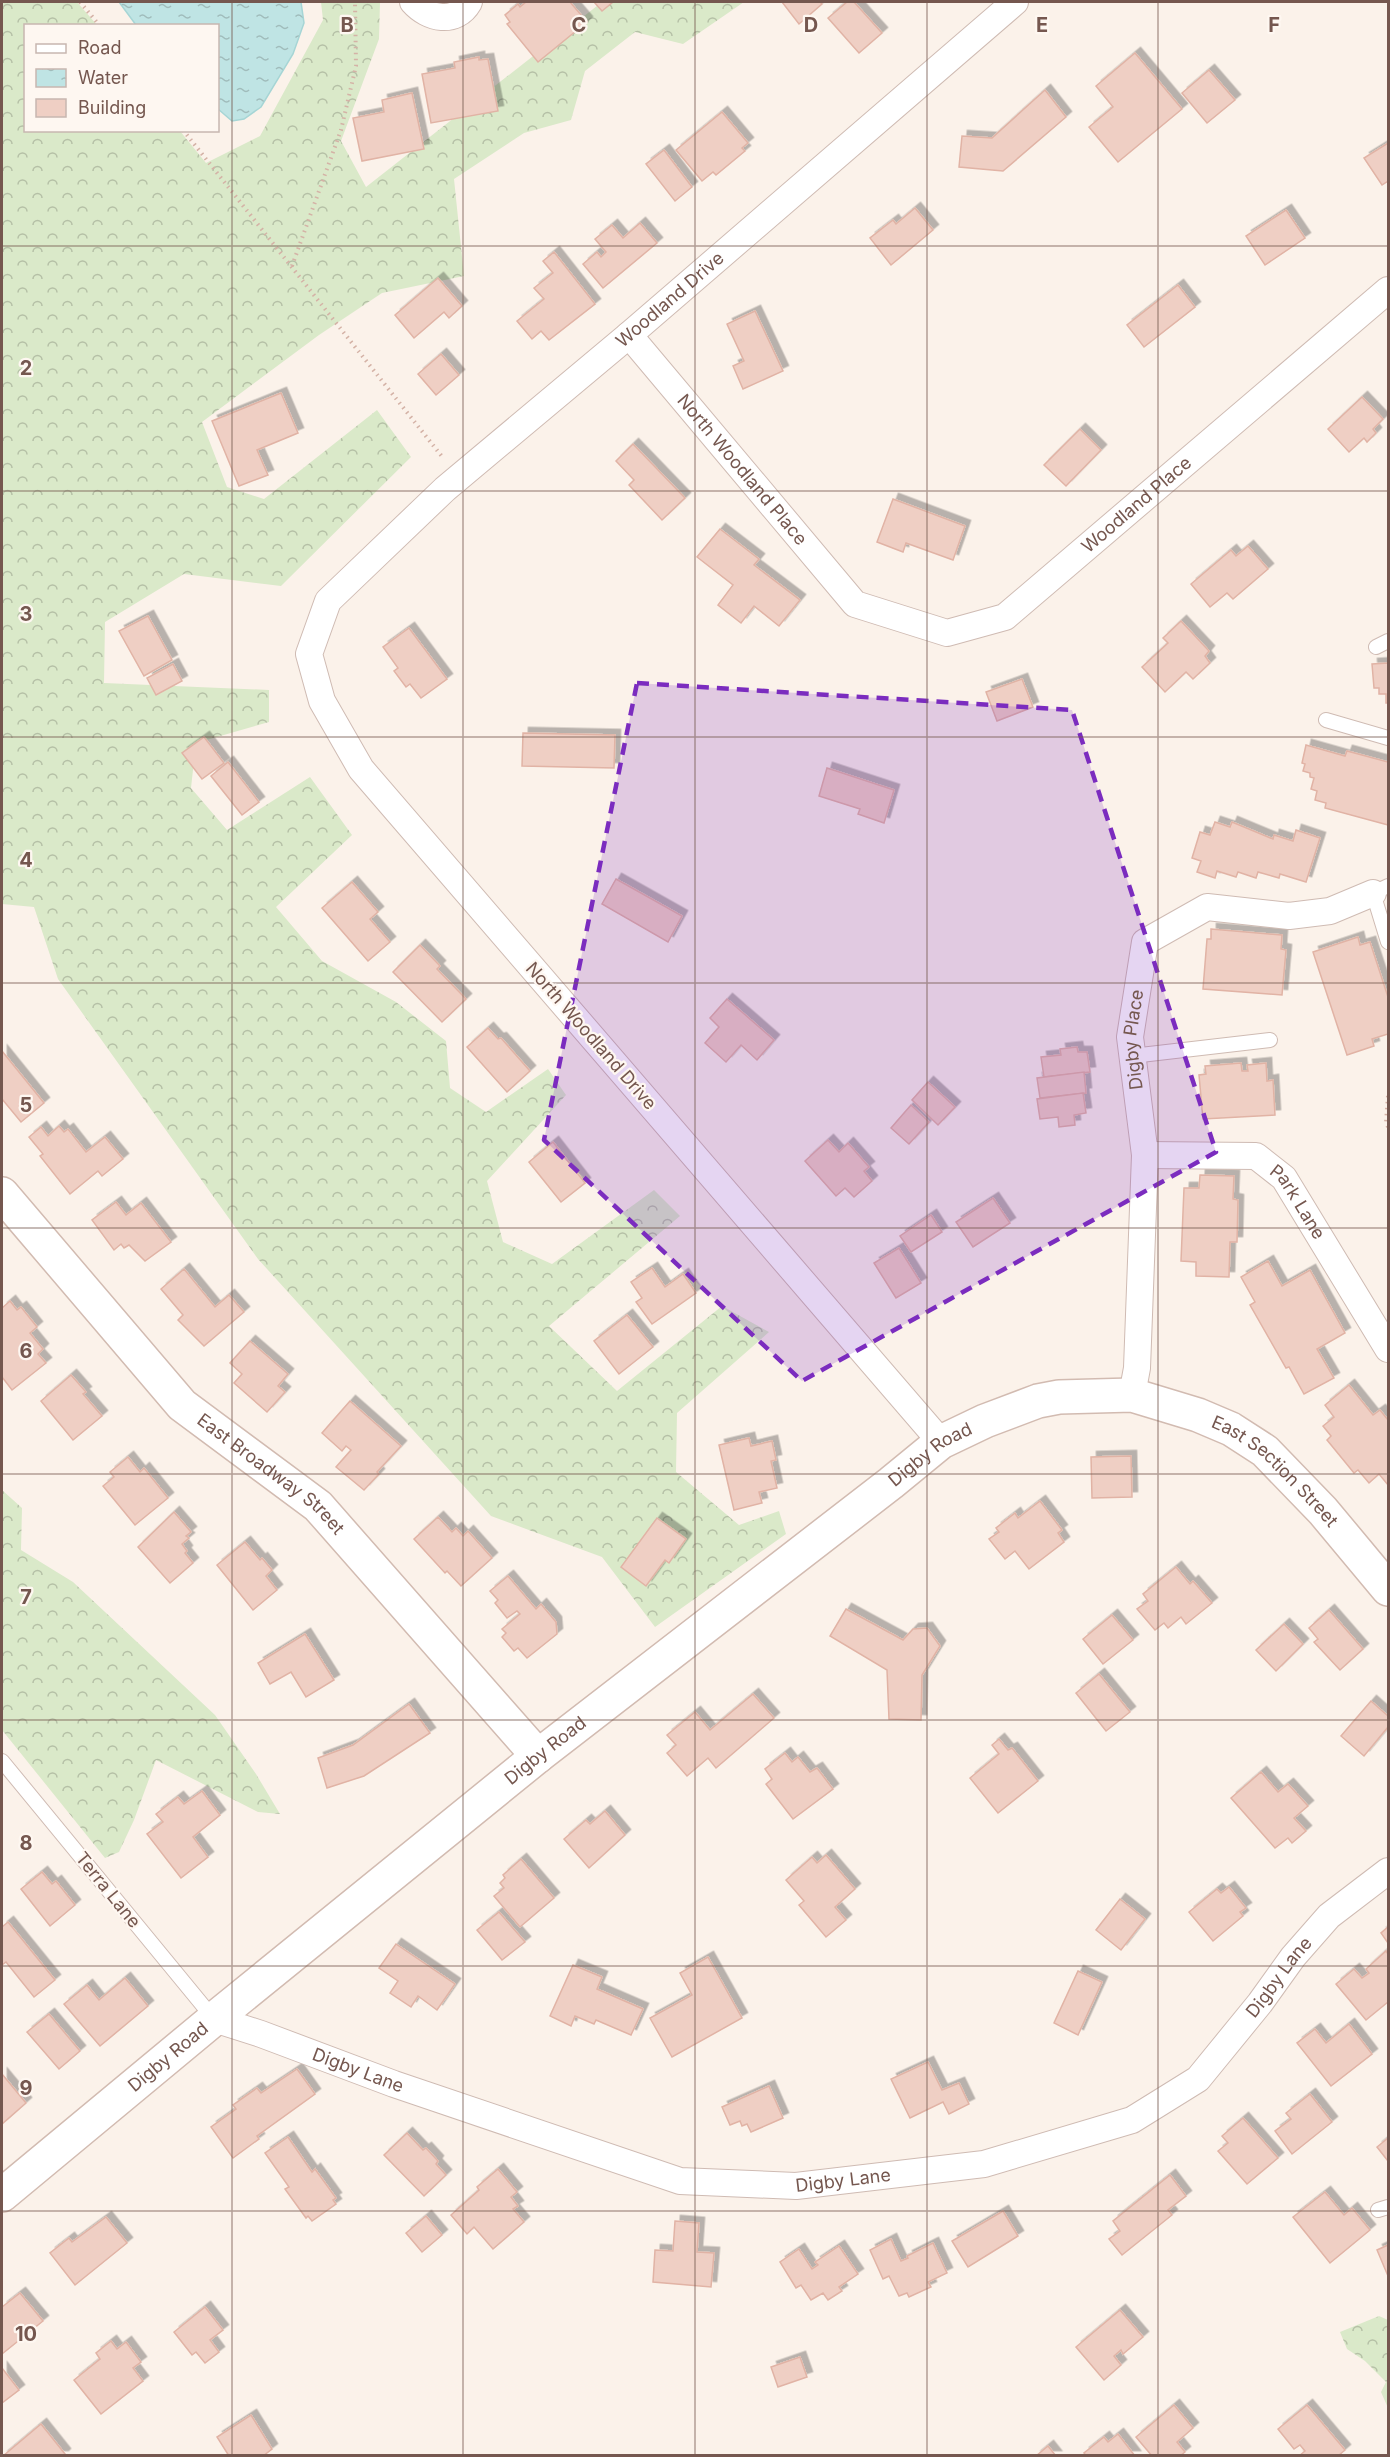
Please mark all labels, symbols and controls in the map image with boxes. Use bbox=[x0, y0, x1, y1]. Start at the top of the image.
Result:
text: B bbox=[340, 13, 354, 37]
text: C bbox=[572, 13, 586, 37]
text: D bbox=[804, 13, 818, 37]
text: E bbox=[1036, 13, 1048, 37]
text: F bbox=[1268, 13, 1280, 37]
legend bbox=[24, 24, 219, 132]
text: Road bbox=[78, 37, 121, 58]
text: Water bbox=[78, 67, 128, 88]
text: Building bbox=[78, 97, 146, 118]
street label: Woodland Drive bbox=[612, 247, 728, 351]
text: 2 bbox=[20, 356, 32, 380]
street label: North Woodland Place bbox=[673, 390, 812, 549]
street label: Woodland Place bbox=[1077, 452, 1195, 557]
text: 3 bbox=[20, 602, 32, 626]
text: 4 bbox=[19, 848, 33, 872]
street label: North Woodland Drive bbox=[522, 958, 661, 1114]
street label: Digby Place bbox=[1119, 988, 1147, 1091]
text: 5 bbox=[20, 1093, 32, 1117]
street label: Park Lane bbox=[1266, 1160, 1330, 1243]
text: 6 bbox=[20, 1339, 33, 1363]
street label: East Broadway Street bbox=[193, 1409, 349, 1539]
street label: East Section Street bbox=[1209, 1411, 1343, 1531]
street label: Digby Road bbox=[884, 1418, 975, 1491]
text: 7 bbox=[20, 1585, 32, 1609]
street label: Digby Road bbox=[500, 1712, 590, 1789]
text: 8 bbox=[19, 1831, 33, 1855]
street label: Terra Lane bbox=[72, 1848, 145, 1932]
street label: Digby Lane bbox=[1241, 1932, 1316, 2022]
street label: Digby Road bbox=[124, 2017, 212, 2096]
street label: Digby Lane bbox=[310, 2043, 406, 2096]
text: 9 bbox=[20, 2076, 33, 2100]
street label: Digby Lane bbox=[794, 2164, 892, 2196]
text: 10 bbox=[15, 2322, 37, 2346]

